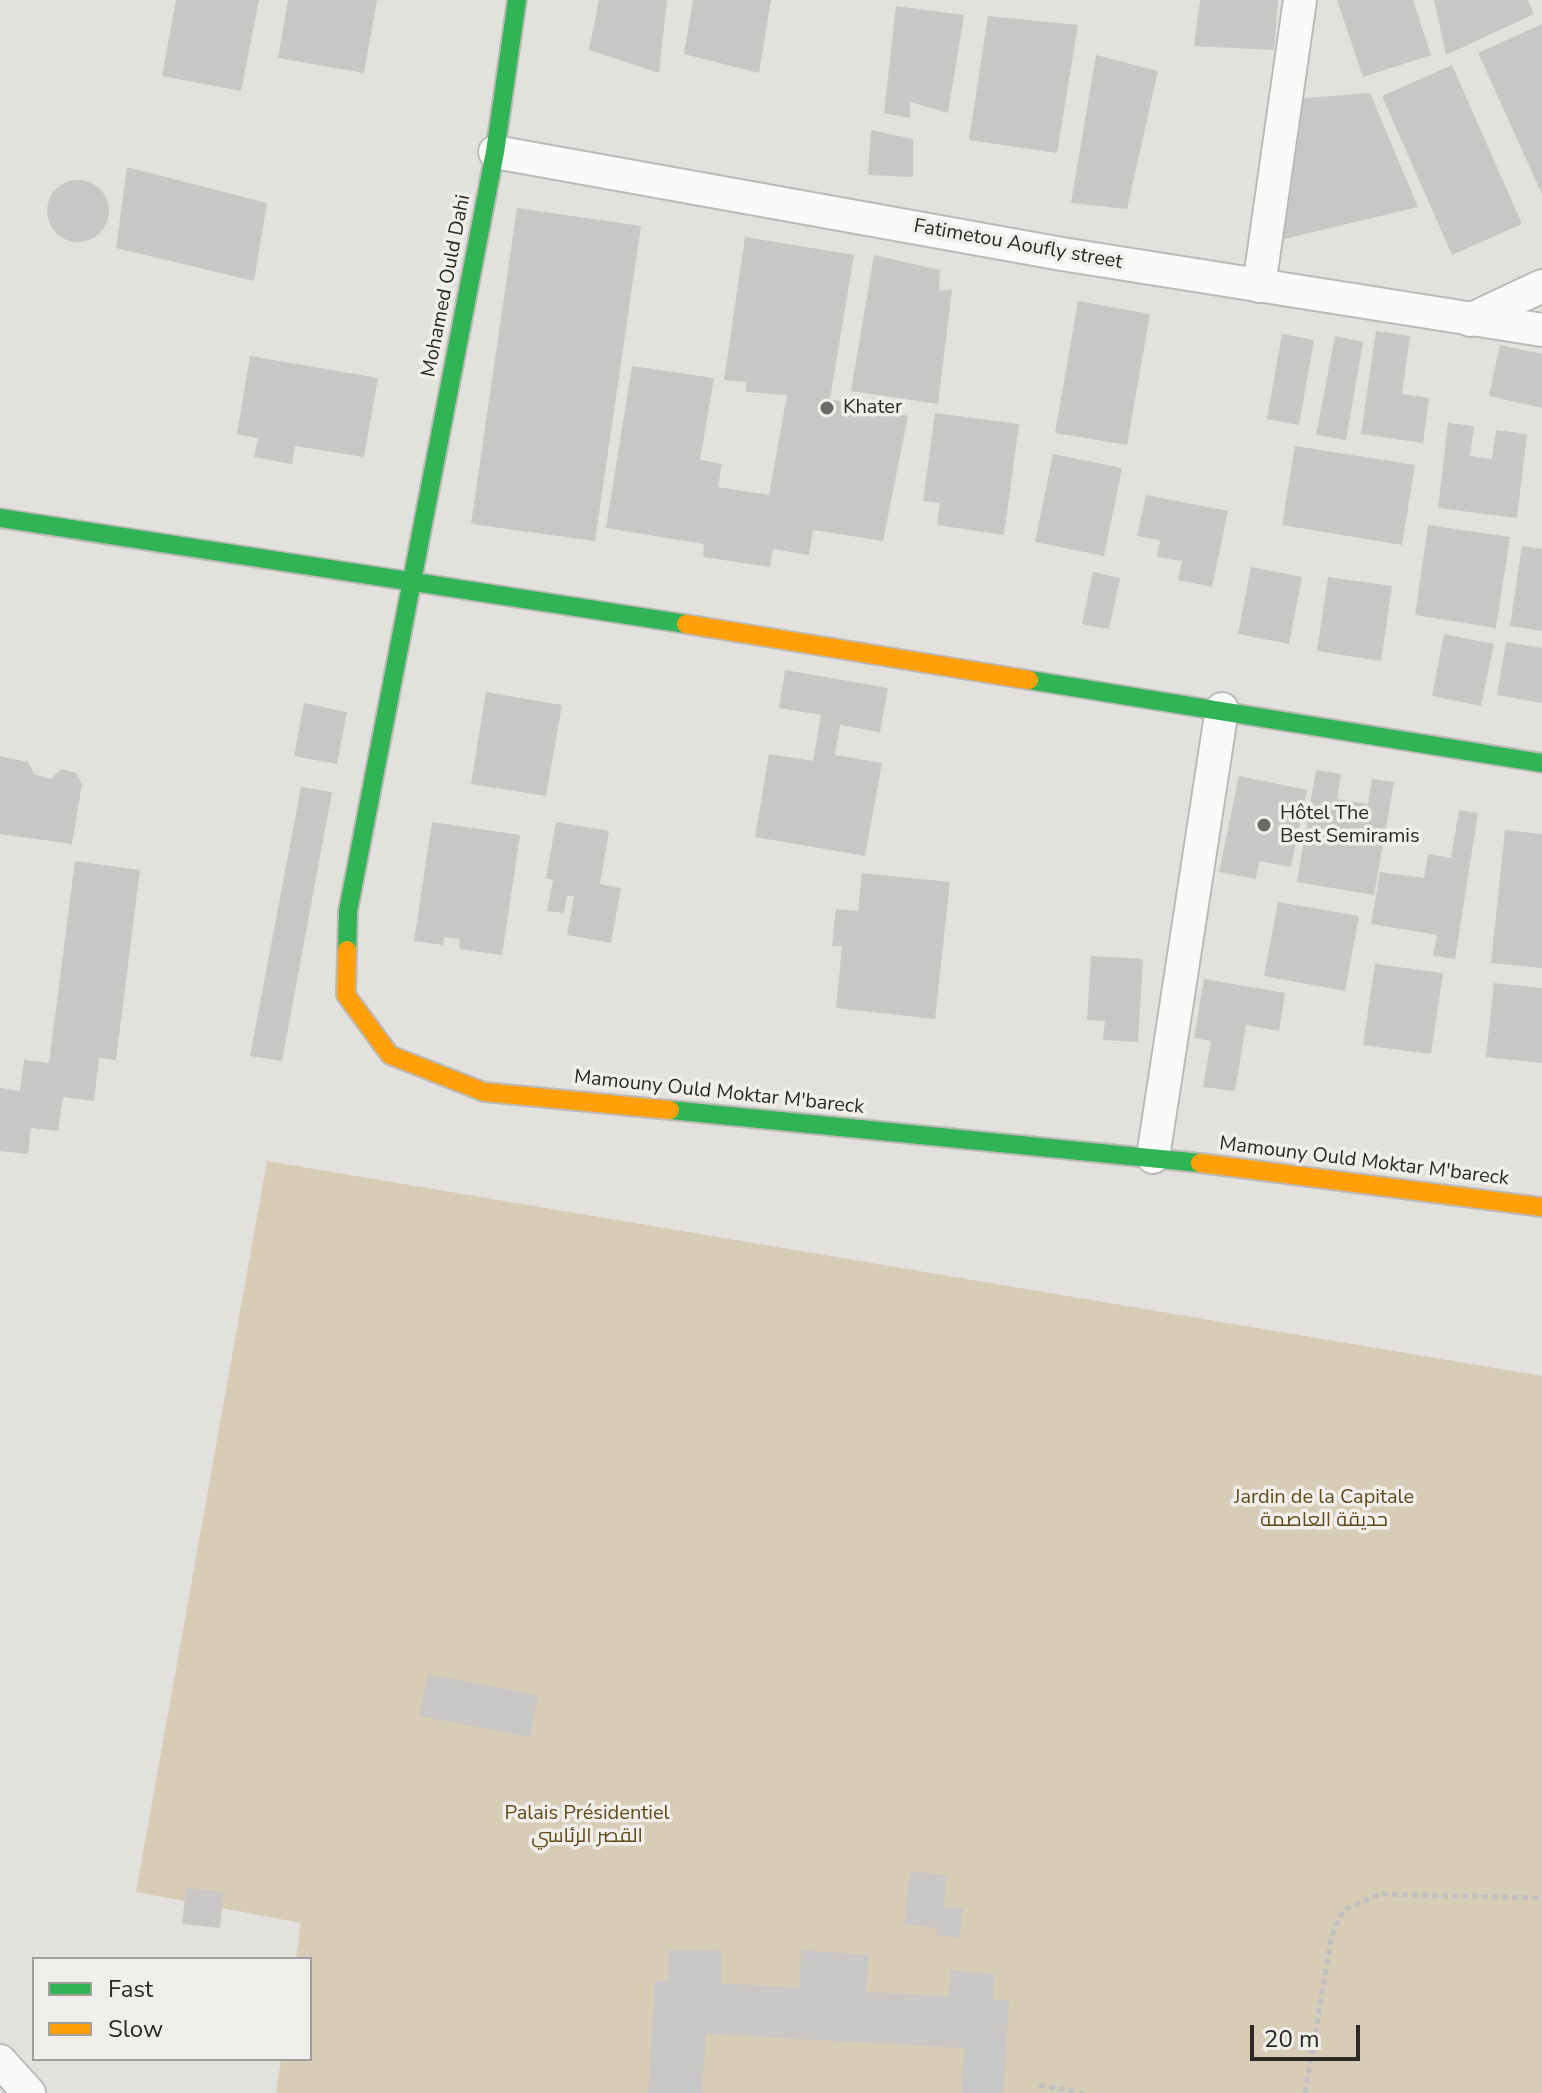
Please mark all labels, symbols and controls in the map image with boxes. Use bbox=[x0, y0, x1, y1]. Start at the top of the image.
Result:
street label: Mohamed Ould Dahi bbox=[418, 193, 476, 379]
street label: Fatimetou Aoufly street bbox=[912, 215, 1124, 275]
place label: Khater bbox=[843, 396, 902, 420]
marker: Khater bbox=[818, 399, 836, 417]
place label: Hôtel The Best Semiramis bbox=[1280, 802, 1420, 849]
marker: Hôtel The Best Semiramis bbox=[1255, 816, 1273, 834]
street label: Mamouny Ould Moktar M'bareck bbox=[573, 1066, 865, 1120]
street label: Mamouny Ould Moktar M'bareck bbox=[1218, 1132, 1510, 1192]
park label: Jardin de la Capitale حديقة العاصمة bbox=[1234, 1486, 1414, 1533]
park label: Palais Présidentiel القصر الرئاسي bbox=[505, 1802, 669, 1849]
legend bbox=[32, 1957, 312, 2061]
text: Fast bbox=[108, 1973, 153, 2005]
scale bar bbox=[1254, 2009, 1364, 2059]
text: Slow bbox=[108, 2013, 163, 2045]
text: 20 m bbox=[1264, 2023, 1320, 2055]

